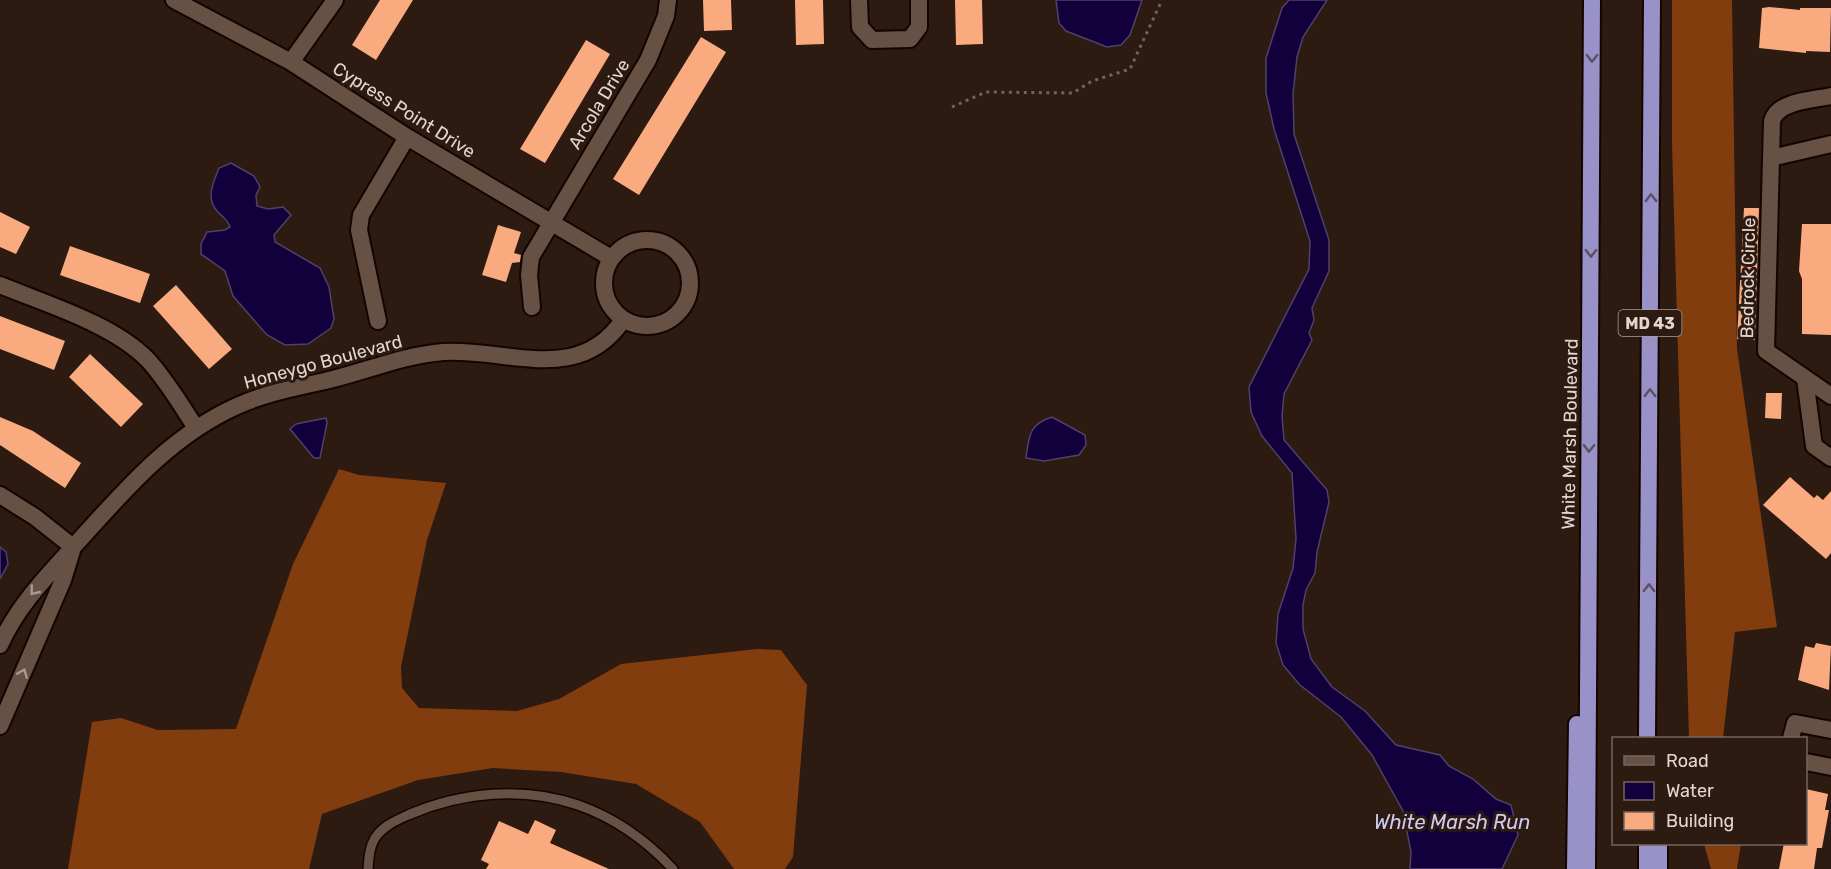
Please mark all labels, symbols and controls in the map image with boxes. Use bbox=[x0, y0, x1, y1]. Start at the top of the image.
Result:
one-way arrow bbox=[1586, 54, 1598, 63]
street label: Arcola Drive bbox=[564, 55, 634, 153]
street label: Cypress Point Drive bbox=[329, 57, 479, 163]
one-way arrow bbox=[1645, 193, 1657, 202]
street label: Bedrock Circle bbox=[1736, 217, 1760, 339]
one-way arrow bbox=[1585, 249, 1597, 258]
road number: MD 43 bbox=[1618, 310, 1682, 336]
street label: Honeygo Boulevard bbox=[241, 330, 405, 394]
street label: White Marsh Boulevard bbox=[1557, 338, 1583, 530]
one-way arrow bbox=[1644, 388, 1656, 397]
one-way arrow bbox=[1583, 444, 1595, 453]
one-way arrow bbox=[1642, 583, 1655, 592]
one-way arrow bbox=[30, 584, 41, 595]
one-way arrow bbox=[16, 668, 28, 679]
legend bbox=[1612, 737, 1807, 845]
text: Road bbox=[1666, 750, 1709, 772]
text: Water bbox=[1666, 780, 1714, 802]
water label: White Marsh Run bbox=[1374, 810, 1530, 834]
text: Building bbox=[1666, 810, 1734, 832]

